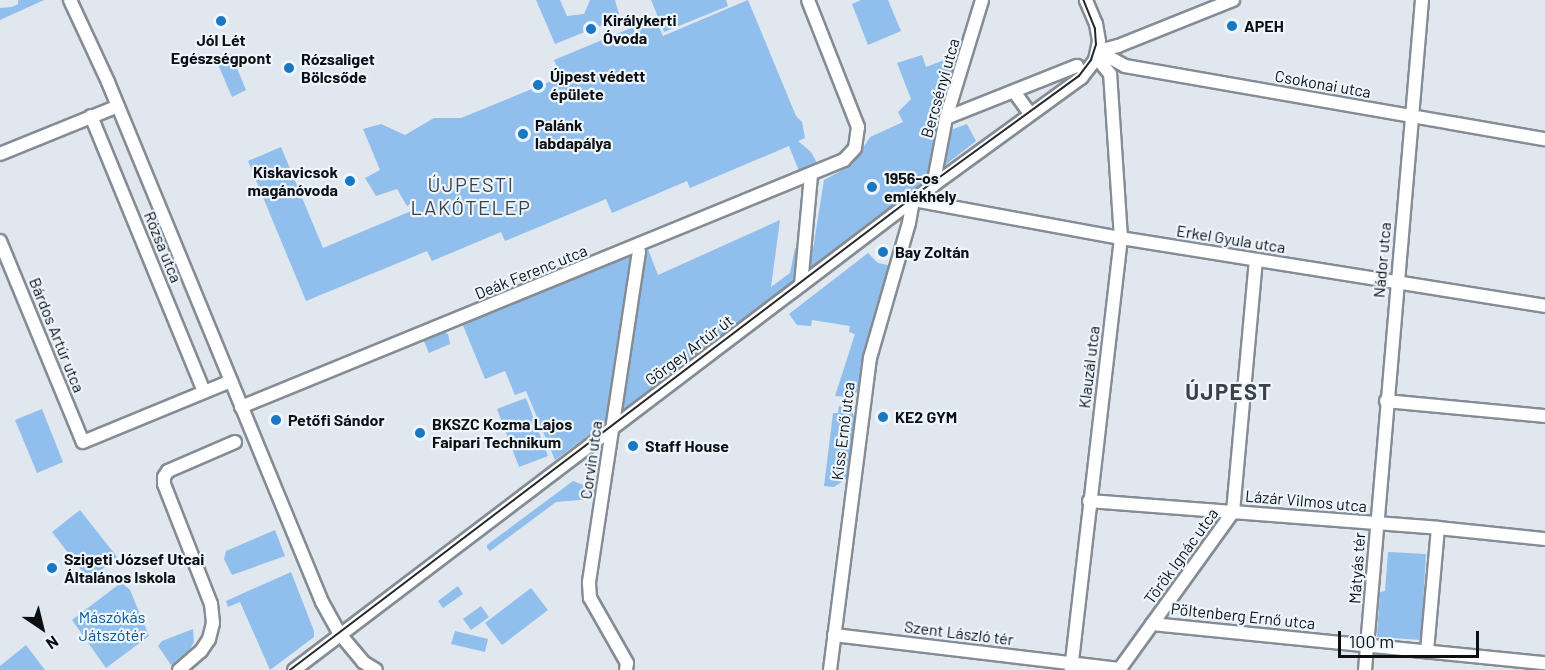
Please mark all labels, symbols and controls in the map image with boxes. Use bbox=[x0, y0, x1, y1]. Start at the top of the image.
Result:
place label: Királykerti Óvoda bbox=[603, 10, 676, 48]
marker: Jól Lét Egészségpont bbox=[214, 14, 228, 28]
place label: APEH bbox=[1244, 16, 1284, 36]
marker: APEH bbox=[1225, 19, 1239, 33]
marker: Királykerti Óvoda bbox=[584, 22, 598, 36]
place label: Jól Lét Egészségpont bbox=[171, 30, 271, 68]
street label: Bercsényi utca bbox=[917, 36, 963, 140]
place label: Rózsaliget Bölcsőde bbox=[301, 49, 375, 87]
marker: Rózsaliget Bölcsőde bbox=[282, 61, 296, 75]
place label: Újpest védett épülete bbox=[550, 66, 645, 104]
street label: Csokonai utca bbox=[1273, 66, 1373, 102]
marker: Újpest védett épülete bbox=[531, 78, 545, 92]
place label: Palánk labdapálya bbox=[535, 115, 611, 153]
marker: Palánk labdapálya bbox=[516, 127, 530, 141]
place label: Kiskavicsok magánóvoda bbox=[248, 162, 338, 200]
place label: 1956-os emlékhely bbox=[884, 168, 957, 206]
district label: ÚJPESTI LAKÓTELEP bbox=[411, 172, 531, 219]
marker: Kiskavicsok magánóvoda bbox=[343, 174, 357, 188]
marker: 1956-os emlékhely bbox=[865, 180, 879, 194]
street label: Rózsa utca bbox=[140, 209, 186, 285]
street label: Erkel Gyula utca bbox=[1175, 221, 1287, 257]
street label: Nádor utca bbox=[1369, 221, 1395, 299]
street label: Deák Ferenc utca bbox=[472, 241, 590, 303]
place label: Bay Zoltán bbox=[895, 242, 969, 262]
marker: Bay Zoltán bbox=[876, 245, 890, 259]
street label: Bárdos Artúr utca bbox=[25, 275, 89, 395]
street label: Görgey Artúr út bbox=[641, 311, 737, 389]
street label: Klauzál utca bbox=[1074, 325, 1104, 409]
district label: ÚJPEST bbox=[1185, 379, 1273, 405]
street label: Kiss Ernő utca bbox=[827, 381, 859, 481]
place label: KE2 GYM bbox=[895, 407, 957, 427]
place label: Petőfi Sándor bbox=[288, 410, 385, 430]
marker: KE2 GYM bbox=[876, 410, 890, 424]
marker: Petőfi Sándor bbox=[269, 413, 283, 427]
place label: BKSZC Kozma Lajos Faipari Technikum bbox=[432, 414, 572, 452]
street label: Corvin utca bbox=[576, 420, 606, 500]
marker: BKSZC Kozma Lajos Faipari Technikum bbox=[413, 426, 427, 440]
place label: Staff House bbox=[645, 436, 729, 456]
marker: Staff House bbox=[626, 439, 640, 453]
street label: Lázár Vilmos utca bbox=[1244, 486, 1368, 516]
street label: Török Ignác utca bbox=[1140, 504, 1222, 608]
street label: Mátyás tér bbox=[1345, 532, 1369, 604]
place label: Szigeti József Utcai Általános Iskola bbox=[64, 549, 204, 587]
marker: Szigeti József Utcai Általános Iskola bbox=[45, 561, 59, 575]
north arrow bbox=[12, 598, 72, 658]
street label: Pöltenberg Ernő utca bbox=[1170, 599, 1316, 633]
park label: Mászókás Játszótér bbox=[79, 607, 145, 645]
street label: Szent László tér bbox=[903, 617, 1015, 649]
scale bar bbox=[1341, 619, 1482, 657]
text: 100 m bbox=[1349, 630, 1394, 652]
text: N bbox=[43, 632, 62, 654]

